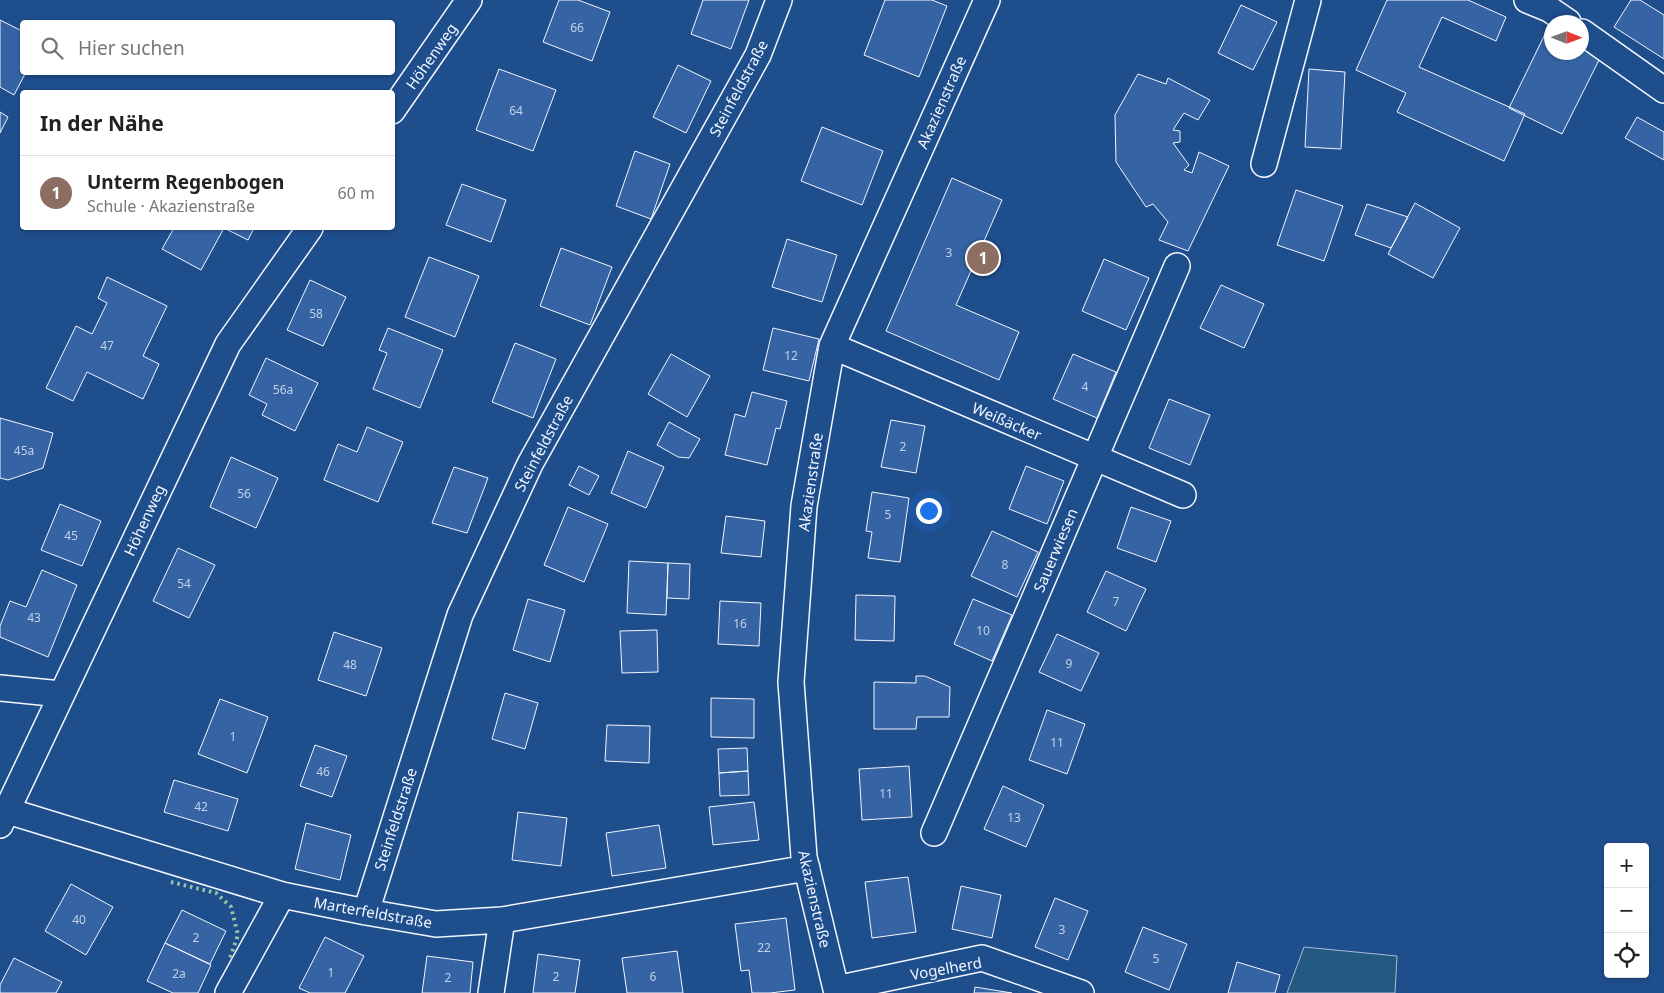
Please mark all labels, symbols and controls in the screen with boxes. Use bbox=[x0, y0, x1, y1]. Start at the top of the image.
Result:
north arrow bbox=[1544, 15, 1589, 60]
street label: Höhenweg bbox=[401, 19, 461, 93]
house number: 66 bbox=[570, 19, 584, 36]
search box bbox=[20, 20, 395, 75]
icon: search bbox=[38, 34, 66, 62]
text: Hier suchen bbox=[78, 35, 185, 61]
street label: Steinfeldstraße bbox=[704, 36, 772, 140]
street label: Akazienstraße bbox=[912, 52, 970, 152]
house number: 64 bbox=[509, 102, 523, 119]
text: In der Nähe bbox=[40, 109, 164, 137]
text: Unterm Regenbogen bbox=[87, 169, 284, 195]
text: 1 bbox=[51, 182, 61, 204]
text: 60 m bbox=[338, 182, 375, 204]
text: Schule · Akazienstraße bbox=[87, 195, 255, 217]
pin: 1 bbox=[967, 239, 999, 277]
house number: 3 bbox=[946, 244, 953, 261]
house number: 58 bbox=[309, 305, 323, 322]
house number: 47 bbox=[100, 337, 114, 354]
house number: 12 bbox=[784, 347, 798, 364]
house number: 4 bbox=[1082, 378, 1089, 395]
house number: 56a bbox=[273, 381, 293, 398]
street label: Steinfeldstraße bbox=[509, 391, 577, 495]
street label: Weißäcker bbox=[969, 397, 1045, 445]
street label: Akazienstraße bbox=[793, 431, 827, 533]
house number: 2 bbox=[900, 438, 907, 455]
house number: 45a bbox=[14, 442, 34, 459]
street label: Höhenweg bbox=[119, 481, 169, 559]
house number: 56 bbox=[237, 485, 251, 502]
your location bbox=[916, 498, 942, 524]
street label: Sauerwiesen bbox=[1028, 505, 1082, 595]
house number: 5 bbox=[885, 506, 892, 523]
house number: 45 bbox=[64, 527, 78, 544]
house number: 8 bbox=[1002, 556, 1009, 573]
house number: 54 bbox=[177, 575, 191, 592]
house number: 7 bbox=[1113, 593, 1120, 610]
house number: 43 bbox=[27, 609, 41, 626]
house number: 16 bbox=[733, 615, 747, 632]
house number: 10 bbox=[976, 622, 990, 639]
house number: 9 bbox=[1066, 655, 1073, 672]
house number: 48 bbox=[343, 656, 357, 673]
house number: 1 bbox=[230, 728, 236, 745]
house number: 11 bbox=[1050, 734, 1064, 751]
house number: 46 bbox=[316, 763, 330, 780]
street label: Steinfeldstraße bbox=[369, 765, 421, 873]
house number: 11 bbox=[879, 785, 893, 802]
house number: 42 bbox=[194, 798, 208, 815]
house number: 13 bbox=[1007, 809, 1021, 826]
map controls bbox=[1604, 843, 1649, 978]
button: + bbox=[1604, 843, 1649, 888]
street label: Akazienstraße bbox=[794, 848, 836, 950]
button: − bbox=[1604, 888, 1649, 933]
street label: Marterfeldstraße bbox=[312, 892, 434, 932]
house number: 40 bbox=[72, 911, 86, 928]
house number: 3 bbox=[1059, 921, 1066, 938]
house number: 2 bbox=[193, 929, 200, 946]
button: locate bbox=[1604, 933, 1649, 978]
house number: 22 bbox=[757, 939, 771, 956]
house number: 5 bbox=[1153, 950, 1160, 967]
street label: Vogelherd bbox=[909, 952, 983, 984]
house number: 1 bbox=[328, 964, 334, 981]
house number: 2a bbox=[172, 965, 186, 982]
house number: 2 bbox=[553, 968, 560, 985]
house number: 6 bbox=[650, 968, 657, 985]
house number: 2 bbox=[445, 969, 452, 986]

